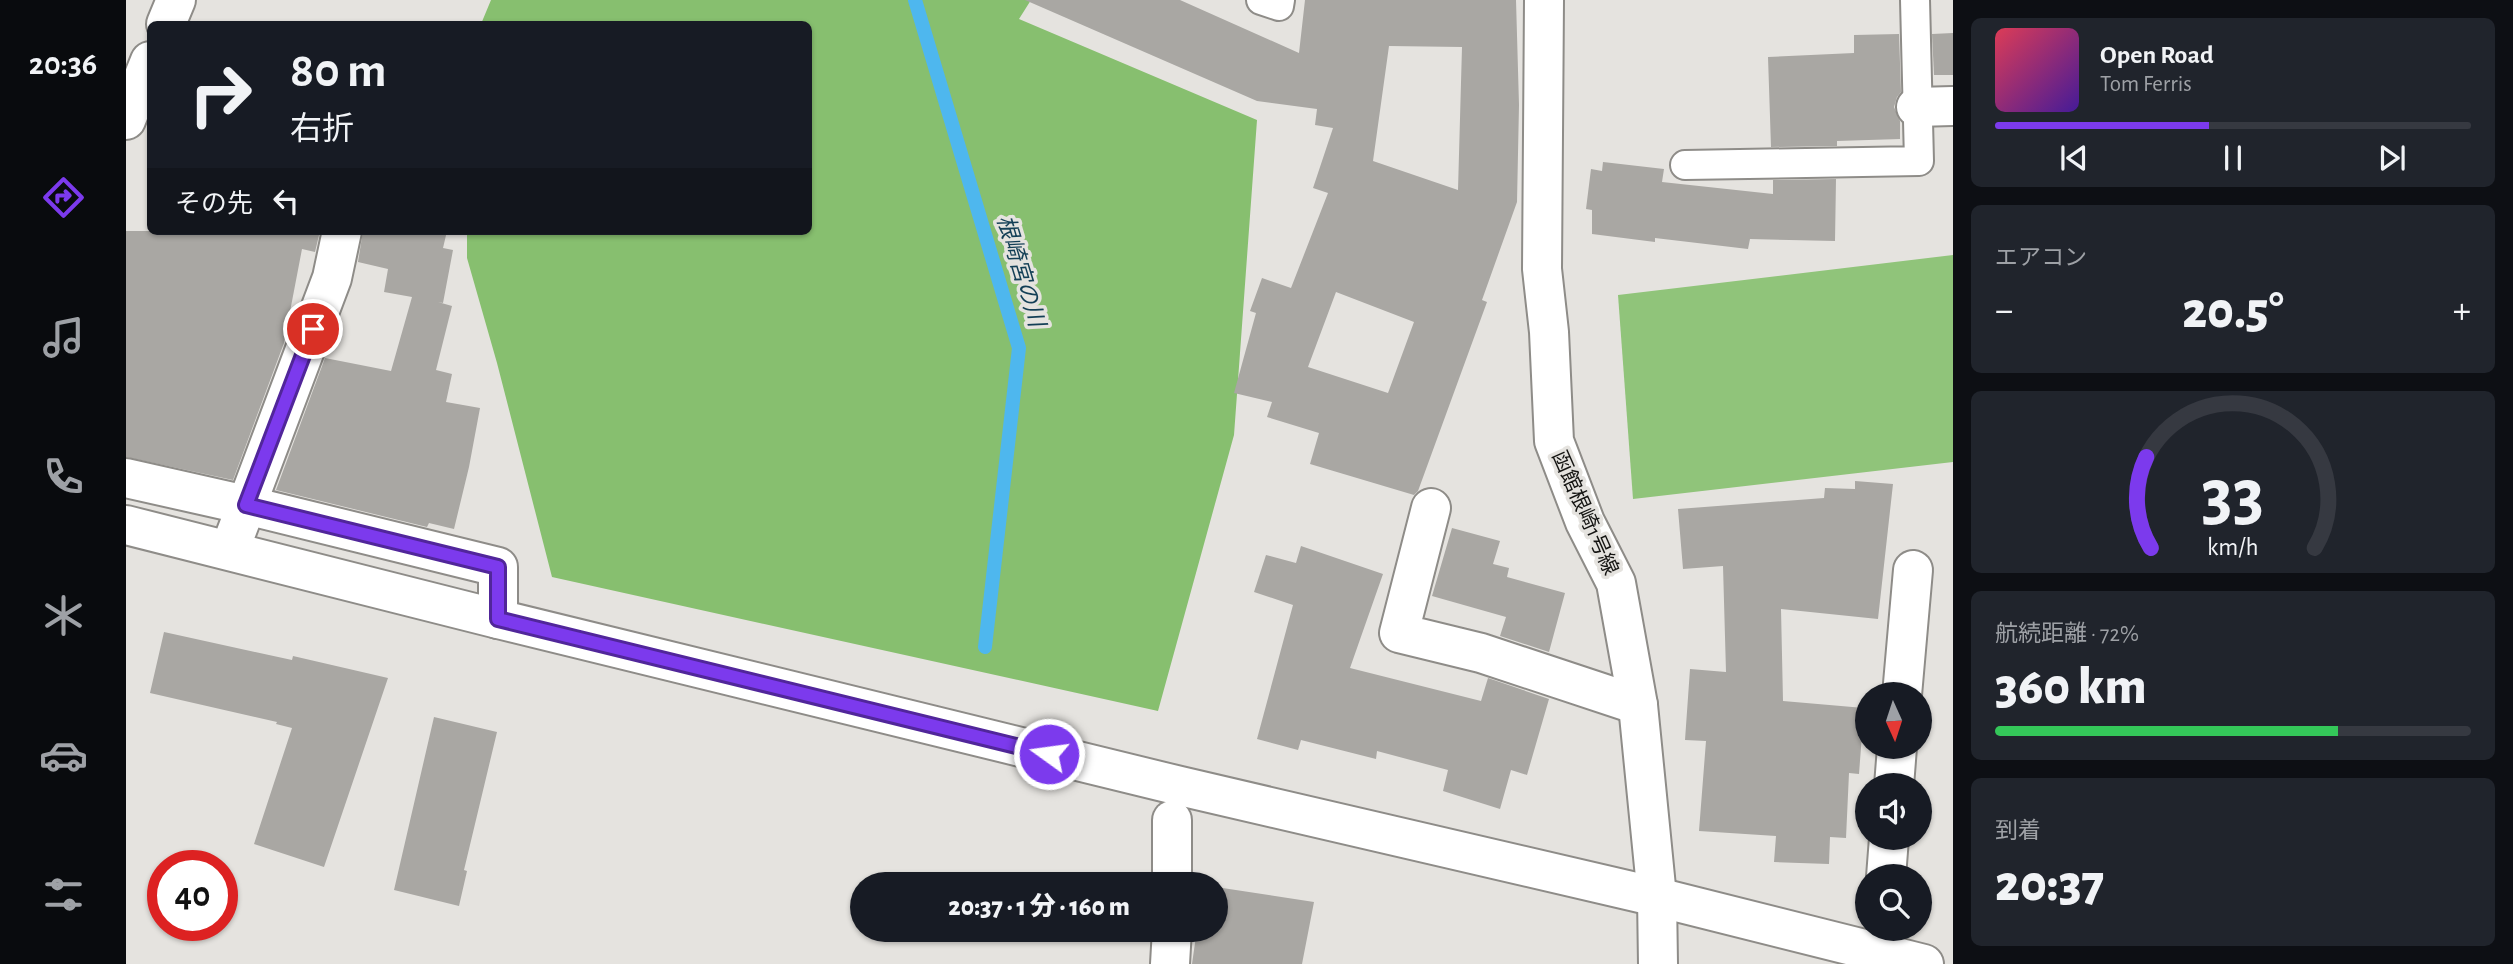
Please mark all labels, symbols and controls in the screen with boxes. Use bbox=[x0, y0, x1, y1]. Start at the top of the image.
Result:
text: Open Road bbox=[2100, 42, 2214, 68]
text: 80 m bbox=[290, 47, 387, 96]
text: 20:36 bbox=[29, 48, 97, 80]
icon: right bbox=[175, 49, 266, 140]
text: Tom Ferris bbox=[2100, 73, 2192, 96]
text: 右折 bbox=[290, 113, 354, 145]
icon: previous bbox=[2055, 139, 2093, 177]
icon: pause bbox=[2214, 139, 2252, 177]
icon: next bbox=[2373, 139, 2411, 177]
icon: directions bbox=[39, 173, 88, 222]
icon: left bbox=[267, 182, 305, 220]
text: その先 bbox=[175, 191, 253, 217]
water label: 根崎宮の川 bbox=[992, 212, 1051, 332]
text: エアコン bbox=[1995, 247, 2087, 270]
text: 20.5° bbox=[2182, 285, 2284, 337]
text: − bbox=[1995, 292, 2013, 330]
text: + bbox=[2453, 292, 2471, 330]
pin bbox=[283, 299, 343, 359]
icon: arrive bbox=[294, 310, 332, 348]
icon: music bbox=[39, 313, 88, 362]
street label: 函館根崎1号線 bbox=[1548, 447, 1623, 578]
icon: phone bbox=[39, 452, 88, 501]
text: 33 bbox=[2202, 460, 2264, 533]
text: km/h bbox=[2207, 535, 2259, 560]
icon: climate bbox=[39, 591, 88, 640]
text: 航続距離 · 72% bbox=[1995, 623, 2139, 646]
text: 360 km bbox=[1995, 661, 2147, 713]
north arrow bbox=[1855, 682, 1932, 760]
map controls bbox=[1855, 682, 1932, 941]
position arrow bbox=[1012, 717, 1086, 791]
icon: car bbox=[39, 731, 88, 780]
button: sound bbox=[1855, 773, 1932, 850]
text: 到着 bbox=[1995, 820, 2041, 843]
speed limit sign: 40 bbox=[147, 850, 238, 941]
text: 20:37 bbox=[1995, 858, 2104, 910]
button: search bbox=[1855, 864, 1932, 941]
icon: filters bbox=[39, 870, 88, 919]
text: 20:37 · 1 分 · 160 m bbox=[948, 894, 1130, 920]

